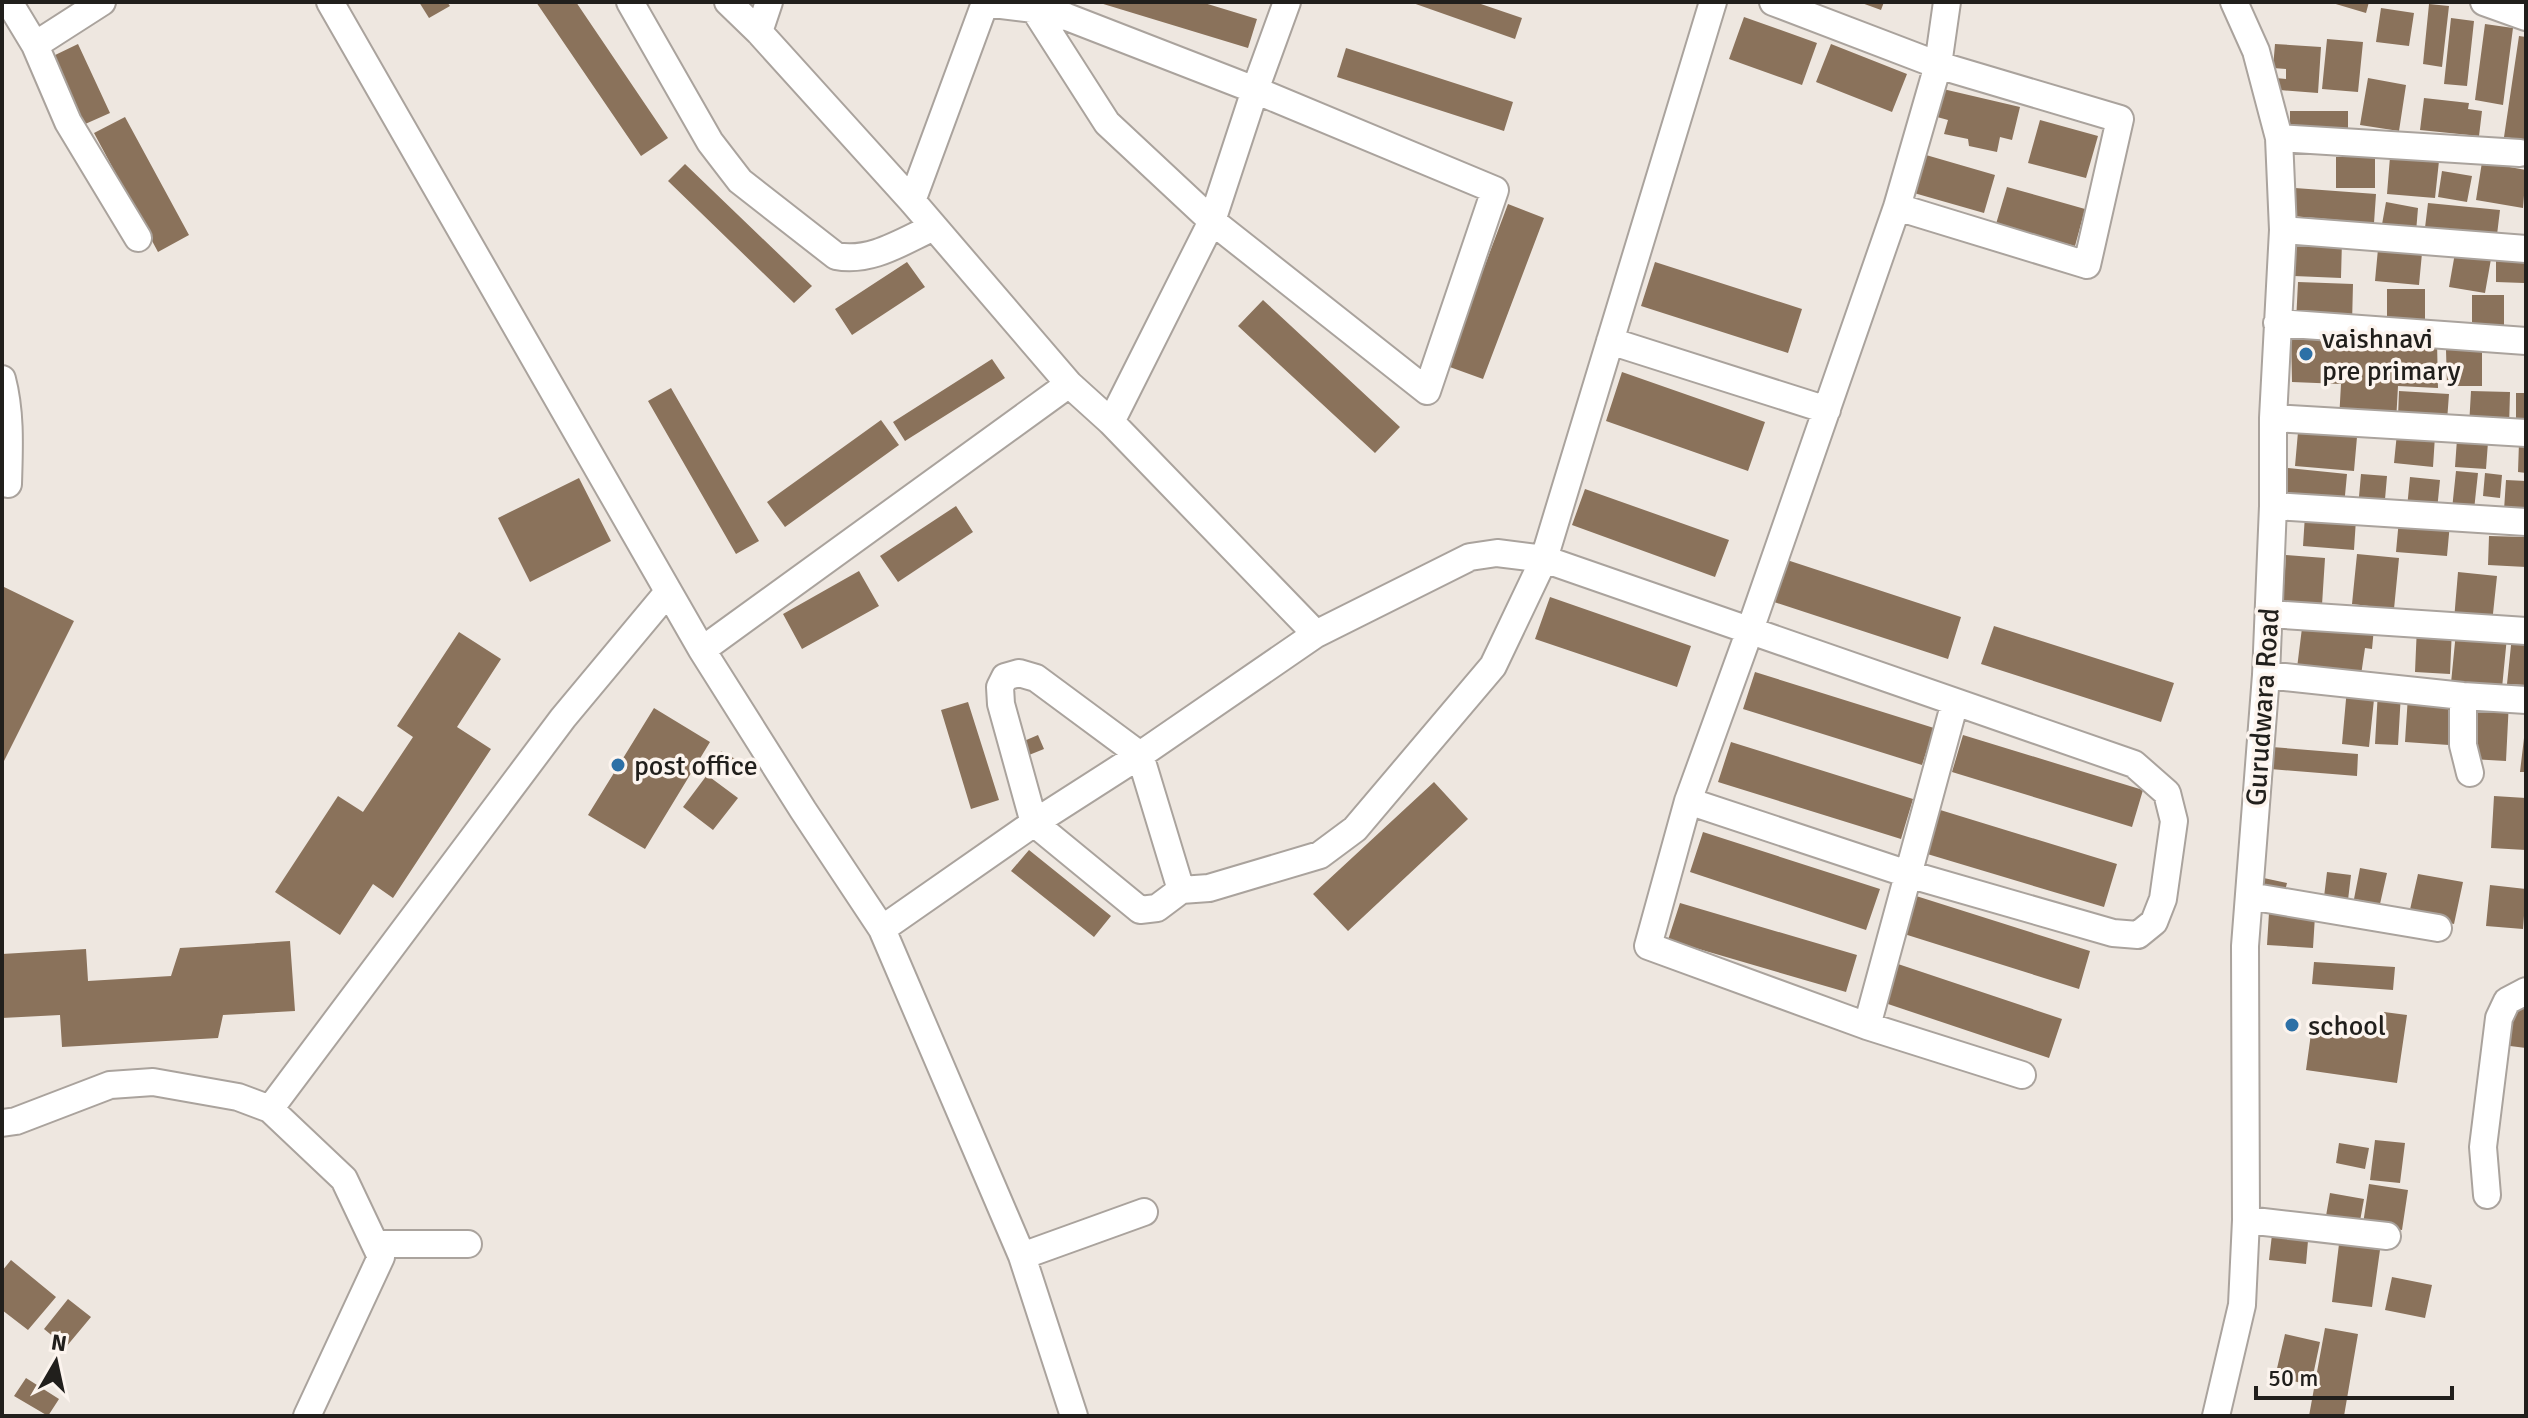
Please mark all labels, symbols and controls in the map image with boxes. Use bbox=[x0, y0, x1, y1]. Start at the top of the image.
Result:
place label: vaishnavi pre primary bbox=[2322, 322, 2461, 388]
marker: vaishnavi pre primary bbox=[2297, 345, 2315, 363]
street label: Gurudwara Road bbox=[2239, 607, 2287, 807]
place label: post office bbox=[634, 749, 758, 783]
marker: post office bbox=[609, 756, 627, 774]
place label: school bbox=[2308, 1009, 2386, 1043]
marker: school bbox=[2283, 1016, 2301, 1034]
north arrow bbox=[16, 1322, 96, 1402]
text: N bbox=[49, 1328, 69, 1357]
scale bar bbox=[2256, 1350, 2452, 1400]
text: 50 m bbox=[2268, 1363, 2318, 1393]

